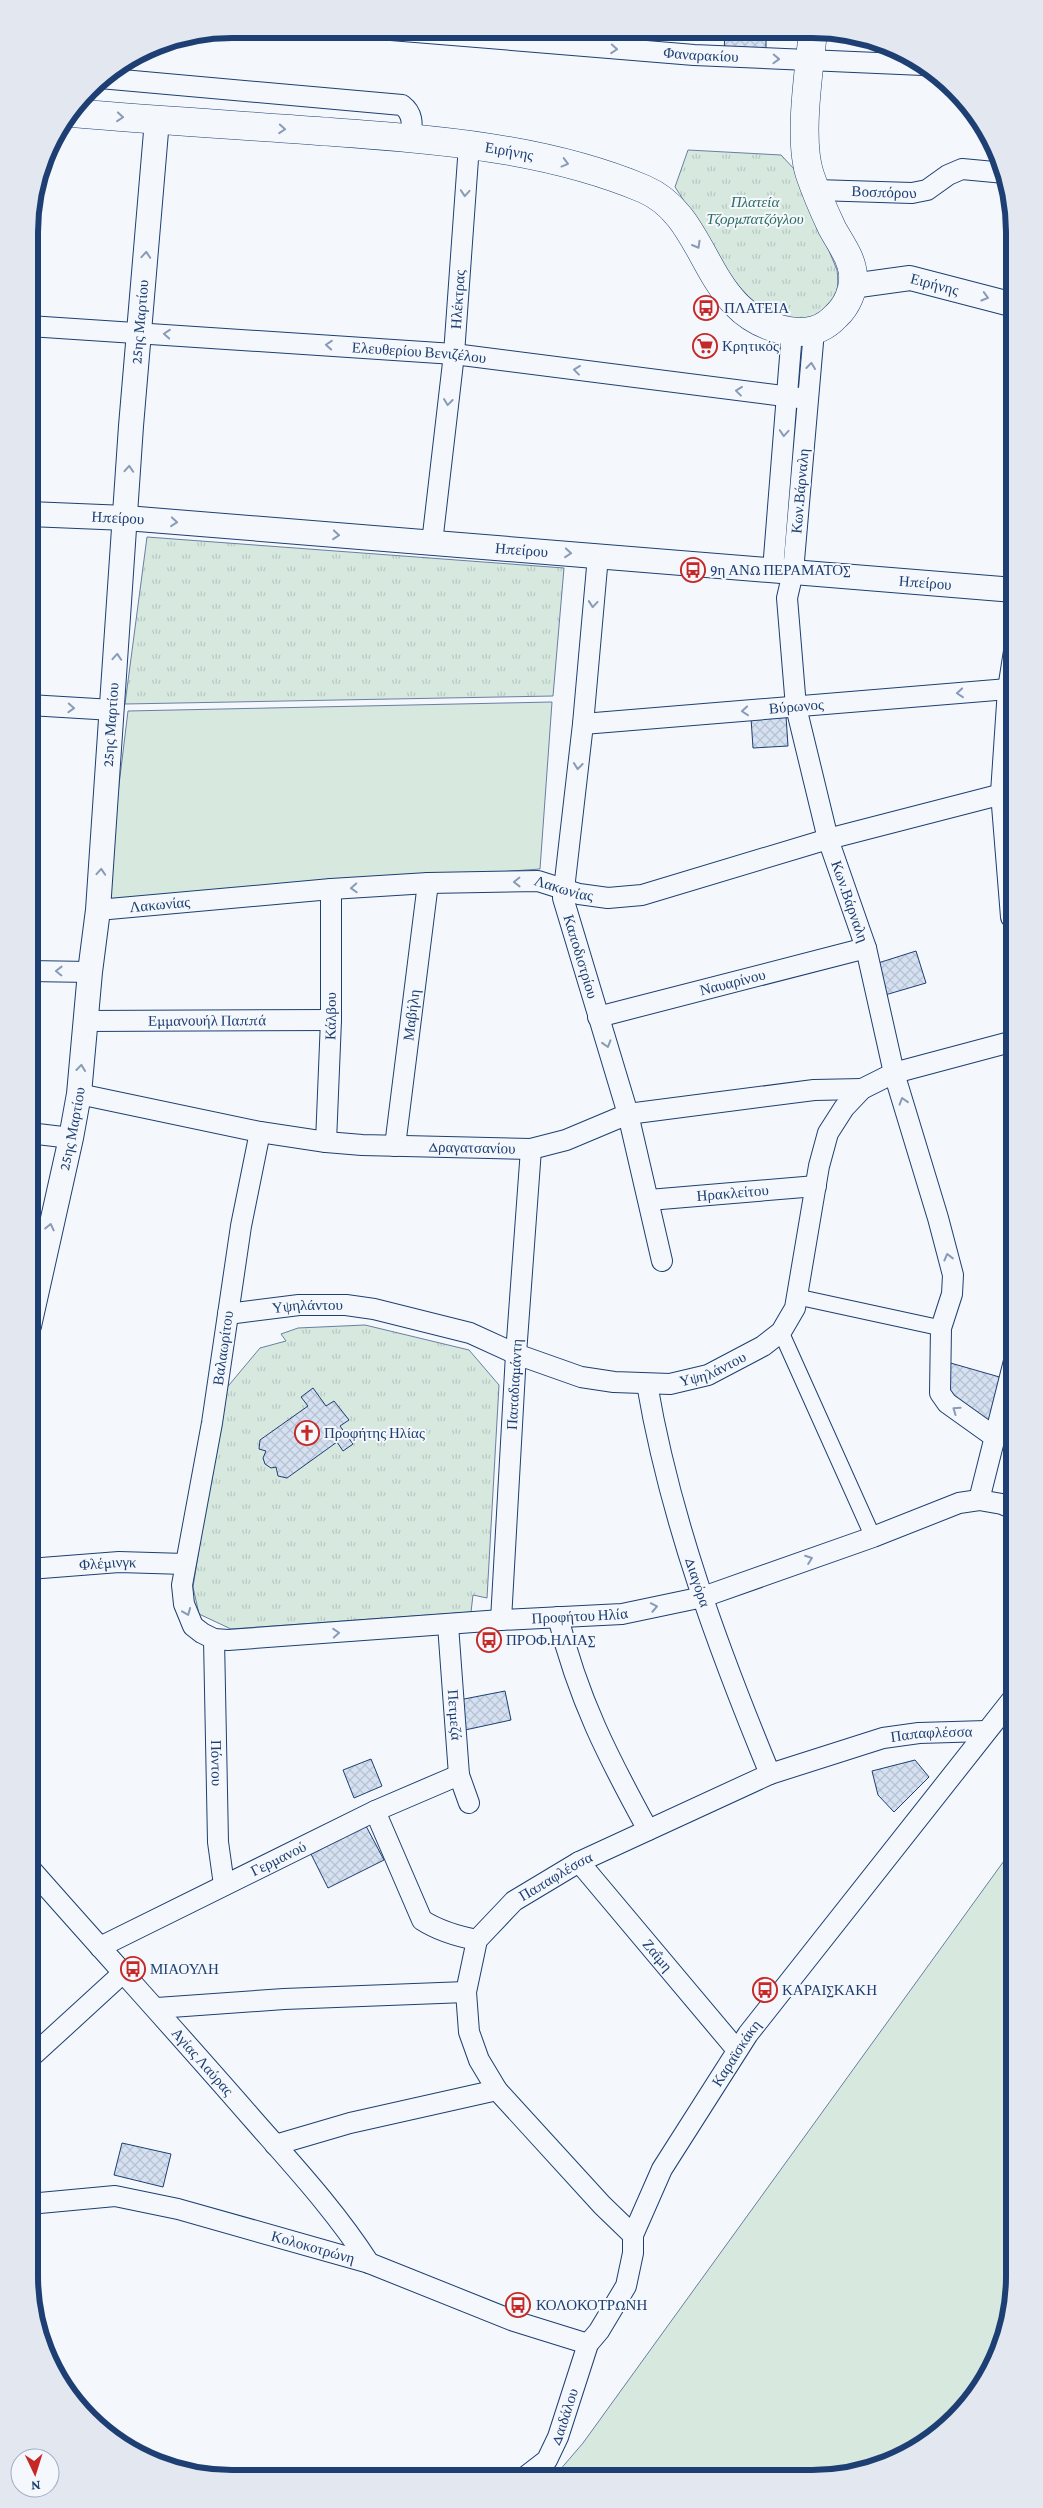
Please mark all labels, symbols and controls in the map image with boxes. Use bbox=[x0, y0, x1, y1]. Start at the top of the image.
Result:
one-way arrow bbox=[610, 44, 618, 55]
street label: Φαναρακίου bbox=[663, 45, 739, 65]
one-way arrow bbox=[772, 53, 780, 64]
one-way arrow bbox=[117, 111, 125, 122]
one-way arrow bbox=[279, 123, 287, 134]
street label: Ειρήνης bbox=[484, 139, 535, 163]
one-way arrow bbox=[560, 157, 569, 168]
street label: Βοσπόρου bbox=[851, 183, 918, 201]
one-way arrow bbox=[460, 190, 471, 198]
park label: Πλατεία Τζορμπατζόγλου bbox=[706, 194, 804, 228]
one-way arrow bbox=[690, 239, 700, 248]
one-way arrow bbox=[141, 250, 152, 258]
street label: Ηλέκτρας bbox=[448, 269, 468, 330]
street label: Ειρήνης bbox=[909, 270, 960, 298]
street label: 25ης Μαρτίου bbox=[128, 279, 151, 365]
one-way arrow bbox=[981, 292, 989, 302]
bus stop icon: ΠΛΑΤΕΙΑ bbox=[693, 295, 719, 321]
place label: ΠΛΑΤΕΙΑ bbox=[724, 300, 789, 316]
one-way arrow bbox=[162, 329, 170, 340]
supermarket icon: Κρητικός bbox=[692, 333, 718, 359]
place label: Κρητικός bbox=[722, 338, 779, 354]
street label: Ελευθερίου Βενιζέλου bbox=[351, 339, 487, 366]
one-way arrow bbox=[325, 340, 333, 351]
one-way arrow bbox=[805, 362, 816, 370]
one-way arrow bbox=[573, 365, 581, 376]
one-way arrow bbox=[734, 386, 742, 397]
one-way arrow bbox=[443, 398, 454, 406]
one-way arrow bbox=[779, 429, 790, 437]
street label: Κων.Βάρναλη bbox=[788, 448, 812, 534]
one-way arrow bbox=[123, 465, 134, 473]
street label: Ηπείρου bbox=[91, 509, 145, 527]
one-way arrow bbox=[170, 516, 178, 527]
one-way arrow bbox=[332, 529, 340, 540]
street label: Ηπείρου bbox=[495, 540, 549, 560]
one-way arrow bbox=[564, 548, 572, 559]
bus stop icon: 9η ΑΝΩ ΠΕΡΑΜΑΤΟΣ bbox=[680, 557, 706, 583]
place label: 9η ΑΝΩ ΠΕΡΑΜΑΤΟΣ bbox=[710, 562, 850, 578]
street label: Ηπείρου bbox=[898, 573, 952, 593]
one-way arrow bbox=[588, 601, 599, 609]
one-way arrow bbox=[111, 653, 122, 661]
street label: 25ης Μαρτίου bbox=[100, 682, 121, 768]
one-way arrow bbox=[956, 688, 964, 699]
street label: Βύρωνος bbox=[768, 696, 824, 717]
one-way arrow bbox=[68, 702, 76, 713]
one-way arrow bbox=[741, 705, 749, 716]
one-way arrow bbox=[573, 762, 584, 770]
street label: Κων.Βάρναλη bbox=[828, 859, 871, 945]
one-way arrow bbox=[95, 867, 106, 875]
street label: Λακωνίας bbox=[532, 872, 594, 904]
one-way arrow bbox=[512, 877, 520, 887]
one-way arrow bbox=[350, 882, 358, 893]
street label: Λακωνίας bbox=[129, 894, 191, 915]
street label: Καποδιστρίου bbox=[560, 913, 601, 1000]
one-way arrow bbox=[55, 966, 63, 976]
street label: Ναυαρίνου bbox=[698, 966, 767, 998]
street label: Μαβήλη bbox=[400, 988, 423, 1042]
street label: Κάλβου bbox=[322, 992, 339, 1040]
street label: Εμμανουήλ Παππά bbox=[148, 1012, 266, 1030]
one-way arrow bbox=[601, 1039, 611, 1048]
one-way arrow bbox=[76, 1064, 87, 1072]
street label: 25ης Μαρτίου bbox=[56, 1086, 88, 1172]
one-way arrow bbox=[898, 1097, 908, 1106]
street label: Δραγατσανίου bbox=[428, 1139, 516, 1157]
street label: Ηρακλείτου bbox=[696, 1182, 769, 1204]
one-way arrow bbox=[44, 1223, 55, 1232]
one-way arrow bbox=[943, 1253, 954, 1261]
street label: Υψηλάντου bbox=[271, 1297, 343, 1316]
street label: Βαλαωρίτου bbox=[210, 1310, 236, 1386]
street label: Παπαδιαμάντη bbox=[504, 1338, 525, 1430]
street label: Υψηλάντου bbox=[678, 1348, 749, 1390]
one-way arrow bbox=[952, 1407, 962, 1416]
church icon: Προφήτης Ηλίας bbox=[294, 1420, 320, 1446]
place label: Προφήτης Ηλίας bbox=[324, 1425, 425, 1441]
street label: Φλέμινγκ bbox=[78, 1554, 137, 1573]
one-way arrow bbox=[805, 1555, 813, 1565]
street label: Διαγόρα bbox=[682, 1556, 713, 1609]
one-way arrow bbox=[650, 1602, 659, 1613]
street label: Προφήτου Ηλία bbox=[531, 1605, 629, 1626]
one-way arrow bbox=[181, 1607, 191, 1616]
bus stop icon: ΠΡΟΦ.ΗΛΙΑΣ bbox=[476, 1627, 502, 1653]
one-way arrow bbox=[332, 1628, 340, 1639]
place label: ΠΡΟΦ.ΗΛΙΑΣ bbox=[506, 1632, 595, 1648]
street label: Πετμεζά bbox=[445, 1689, 464, 1741]
street label: Παπαφλέσσα bbox=[889, 1723, 973, 1745]
street label: Πόντου bbox=[208, 1740, 225, 1786]
street label: Γερμανού bbox=[248, 1838, 309, 1879]
street label: Παπαφλέσσα bbox=[516, 1849, 595, 1904]
street label: Ζαΐμη bbox=[639, 1936, 676, 1975]
bus stop icon: ΜΙΑΟΥΛΗ bbox=[120, 1956, 146, 1982]
place label: ΜΙΑΟΥΛΗ bbox=[150, 1961, 219, 1977]
bus stop icon: ΚΑΡΑΙΣΚΑΚΗ bbox=[752, 1977, 778, 2003]
place label: ΚΑΡΑΙΣΚΑΚΗ bbox=[782, 1982, 877, 1998]
street label: Καραϊσκάκη bbox=[709, 2017, 764, 2089]
street label: Αγίας Λαύρας bbox=[168, 2025, 237, 2099]
street label: Κολοκοτρώνη bbox=[269, 2228, 357, 2267]
bus stop icon: ΚΟΛΟΚΟΤΡΩΝΗ bbox=[505, 2292, 531, 2318]
place label: ΚΟΛΟΚΟΤΡΩΝΗ bbox=[536, 2297, 647, 2313]
street label: Δαιδάλου bbox=[548, 2386, 581, 2447]
north arrow bbox=[10, 2448, 60, 2498]
text: N bbox=[30, 2478, 41, 2494]

